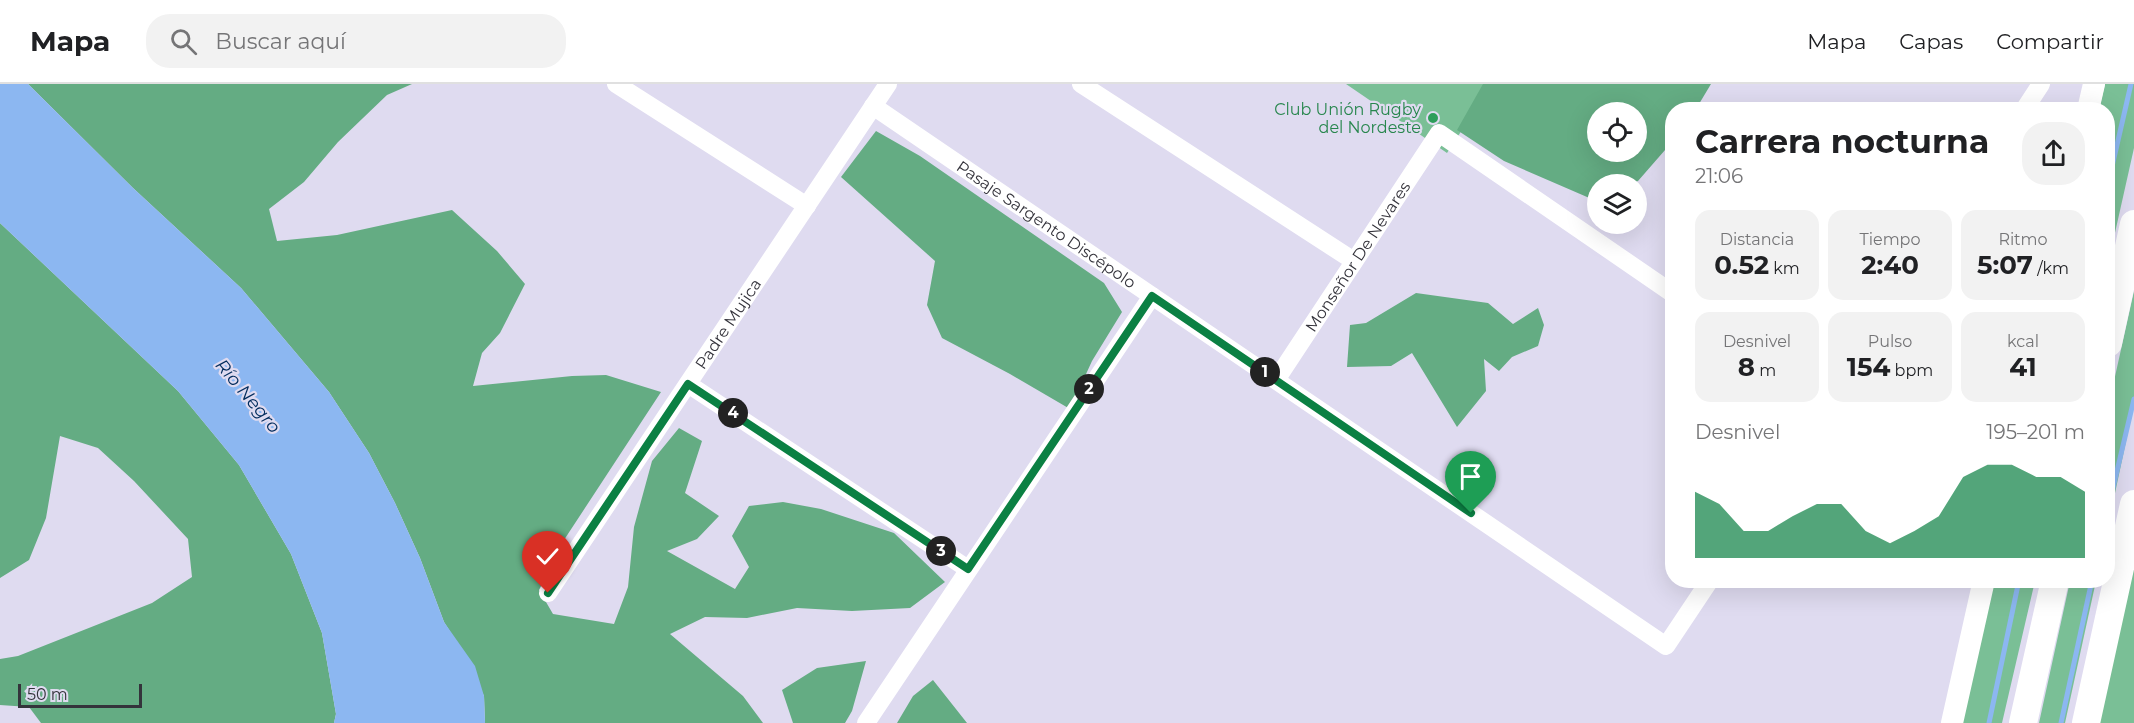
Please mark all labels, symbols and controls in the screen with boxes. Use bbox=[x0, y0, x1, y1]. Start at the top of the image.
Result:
search box bbox=[146, 14, 566, 68]
text: Mapa bbox=[30, 24, 110, 58]
icon: search bbox=[167, 25, 200, 58]
text: Buscar aquí bbox=[215, 28, 346, 55]
text: Mapa bbox=[1807, 29, 1866, 54]
text: Capas bbox=[1899, 29, 1963, 54]
text: Compartir bbox=[1996, 29, 2104, 54]
place label: Club Unión Rugby del Nordeste bbox=[1274, 100, 1421, 137]
map controls bbox=[1587, 102, 1647, 234]
button: locate bbox=[1587, 102, 1647, 162]
marker: Club Unión Rugby del Nordeste bbox=[1426, 111, 1440, 125]
text: Carrera nocturna bbox=[1695, 121, 1989, 161]
button: share bbox=[2022, 122, 2085, 185]
street label: Pasaje Sargento Discépolo bbox=[953, 156, 1140, 292]
text: 21:06 bbox=[1695, 164, 1743, 188]
button: layers bbox=[1587, 174, 1647, 234]
street label: Monseñor De Nevares bbox=[1301, 178, 1414, 335]
text: Distancia bbox=[1720, 230, 1794, 249]
text: Tiempo bbox=[1859, 230, 1921, 249]
text: Ritmo bbox=[1998, 230, 2048, 249]
text: 0.52 bbox=[1714, 249, 1769, 281]
text: 2:40 bbox=[1861, 249, 1919, 281]
text: 5:07 bbox=[1977, 249, 2033, 281]
text: km bbox=[1769, 259, 1800, 278]
text: /km bbox=[2033, 259, 2069, 278]
street label: Padre Mujica bbox=[691, 275, 765, 372]
text: Desnivel bbox=[1723, 332, 1791, 351]
text: Pulso bbox=[1868, 332, 1912, 351]
text: kcal bbox=[2007, 332, 2039, 351]
text: 8 bbox=[1738, 351, 1755, 383]
text: 154 bbox=[1847, 351, 1890, 383]
text: 41 bbox=[2009, 351, 2037, 383]
water label: Río Negro bbox=[211, 354, 285, 438]
pin: 1 bbox=[1250, 357, 1280, 387]
text: m bbox=[1755, 361, 1776, 380]
text: bpm bbox=[1890, 361, 1933, 380]
text: 1 bbox=[1262, 362, 1268, 381]
pin: 2 bbox=[1074, 374, 1104, 404]
text: 2 bbox=[1084, 379, 1094, 398]
pin: 4 bbox=[718, 398, 748, 428]
text: 4 bbox=[727, 403, 739, 422]
text: Desnivel bbox=[1695, 420, 1780, 444]
text: 195–201 m bbox=[1986, 420, 2085, 444]
pin bbox=[1445, 451, 1496, 513]
icon: arrive bbox=[1454, 460, 1487, 493]
pin bbox=[522, 531, 573, 593]
pin: 3 bbox=[926, 536, 956, 566]
icon: check bbox=[531, 540, 564, 573]
text: 3 bbox=[936, 541, 946, 560]
scale bar bbox=[18, 681, 142, 708]
text: 50 m bbox=[27, 685, 68, 704]

